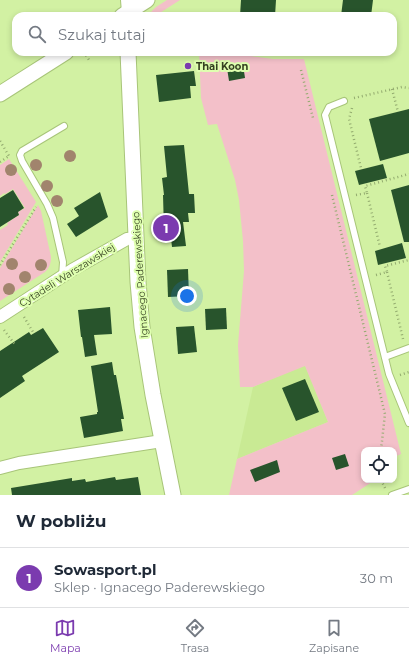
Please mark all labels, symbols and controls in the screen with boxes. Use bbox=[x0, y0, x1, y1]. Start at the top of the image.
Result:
search box bbox=[12, 12, 397, 56]
icon: search bbox=[26, 23, 48, 45]
text: Szukaj tutaj bbox=[58, 25, 146, 44]
place label: Thai Koon bbox=[196, 60, 248, 73]
marker: Thai Koon bbox=[183, 61, 193, 71]
street label: Ignacego Paderewskiego bbox=[129, 211, 151, 339]
pin: 1 bbox=[153, 213, 179, 243]
street label: Cytadeli Warszawskiej bbox=[17, 240, 117, 310]
your location bbox=[177, 286, 197, 306]
map controls bbox=[361, 447, 397, 483]
button: locate bbox=[361, 447, 397, 483]
text: W pobliżu bbox=[16, 511, 106, 531]
text: Sowasport.pl bbox=[54, 560, 156, 579]
text: 1 bbox=[26, 570, 32, 586]
text: 30 m bbox=[360, 570, 393, 586]
text: Sklep · Ignacego Paderewskiego bbox=[54, 579, 265, 595]
tab: Mapa bbox=[50, 617, 81, 655]
tab: Trasa bbox=[181, 617, 209, 655]
tab: Zapisane bbox=[309, 617, 359, 655]

